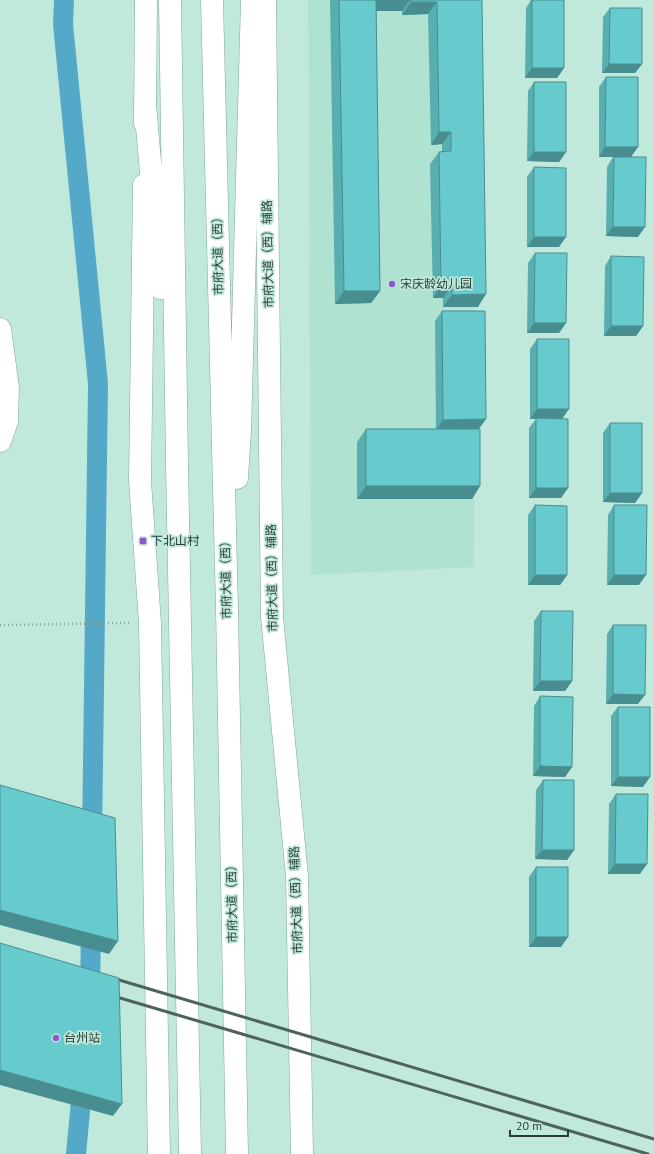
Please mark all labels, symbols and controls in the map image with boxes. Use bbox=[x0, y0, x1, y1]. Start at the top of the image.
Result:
street label: 市府大道（西）辅路 bbox=[259, 200, 276, 308]
street label: 市府大道（西） bbox=[209, 211, 226, 295]
place label: 宋庆龄幼儿园 bbox=[400, 276, 472, 291]
marker: 宋庆龄幼儿园 bbox=[387, 279, 397, 289]
street label: 市府大道（西）辅路 bbox=[263, 524, 280, 632]
place label: 下北山村 bbox=[151, 533, 200, 548]
street label: 市府大道（西） bbox=[217, 535, 234, 619]
marker: 下北山村 bbox=[138, 536, 148, 546]
street label: 市府大道（西）辅路 bbox=[286, 846, 305, 954]
street label: 市府大道（西） bbox=[223, 859, 240, 943]
place label: 台州站 bbox=[64, 1030, 100, 1045]
marker: 台州站 bbox=[51, 1033, 61, 1043]
scale bar bbox=[510, 1112, 568, 1138]
text: 20 m bbox=[516, 1118, 542, 1133]

